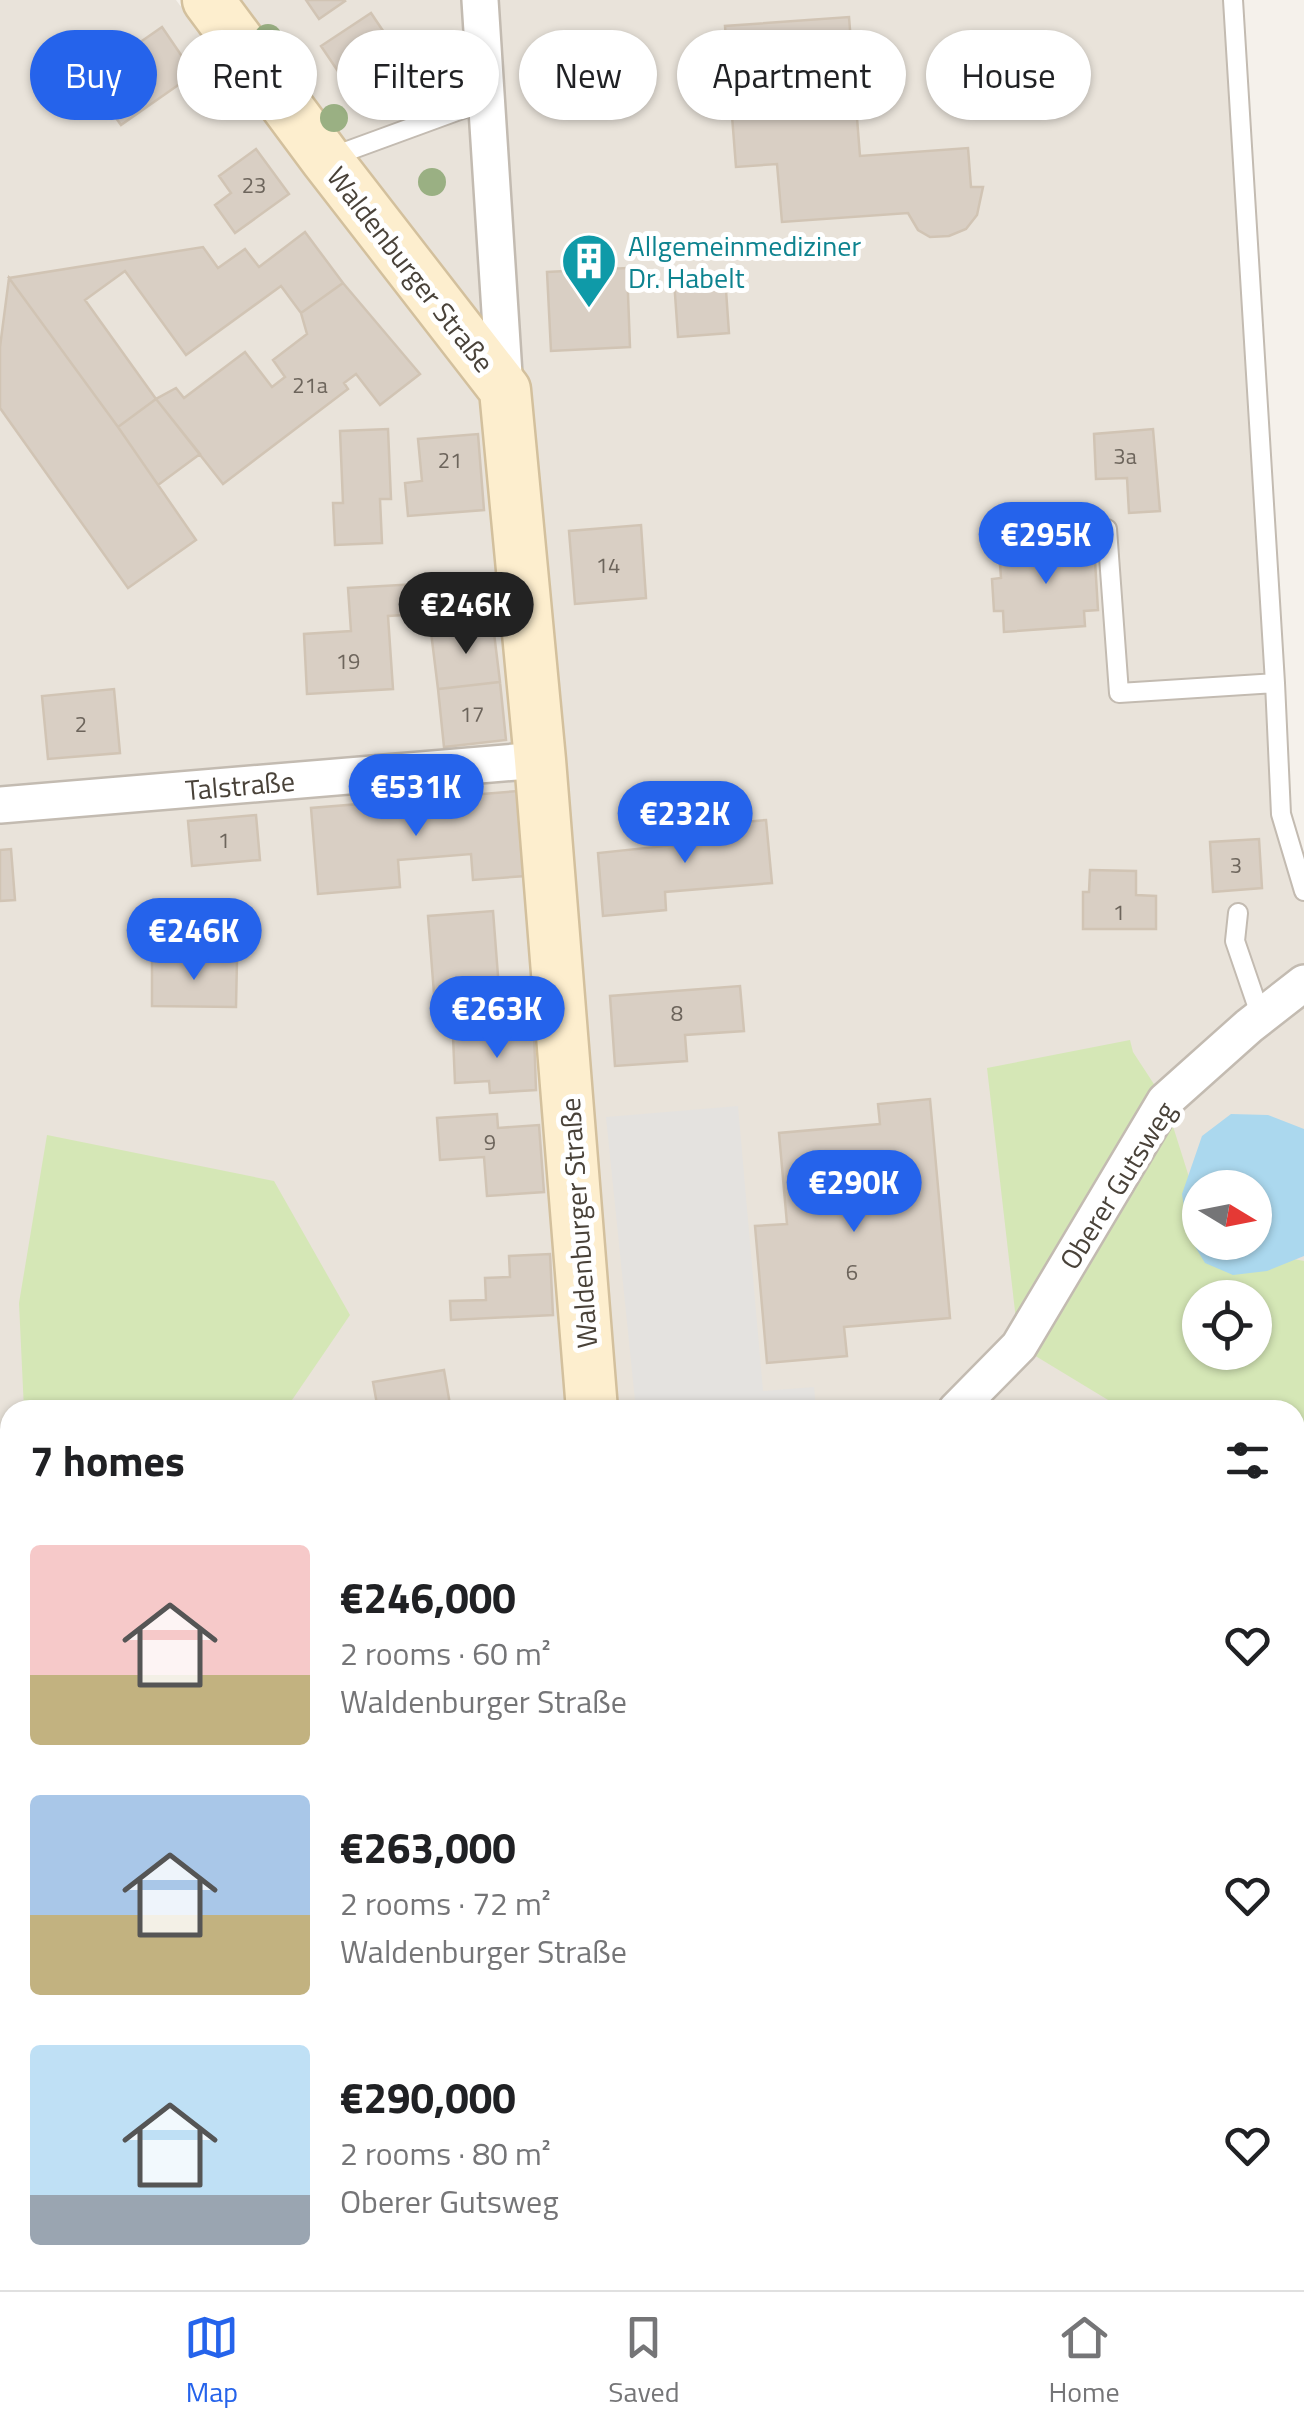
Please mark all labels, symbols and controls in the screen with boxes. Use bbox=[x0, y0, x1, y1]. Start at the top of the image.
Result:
chip: Buy bbox=[30, 30, 157, 120]
chip: Rent bbox=[177, 30, 317, 120]
chip: Filters bbox=[337, 30, 499, 120]
chip: New bbox=[519, 30, 657, 120]
chip: Apartment bbox=[677, 30, 906, 120]
chip: House bbox=[926, 30, 1091, 120]
street label: Waldenburger Straße bbox=[317, 157, 505, 381]
house number: 23 bbox=[242, 168, 266, 202]
place label: Allgemeinmediziner Dr. Habelt bbox=[628, 224, 861, 299]
building icon: Allgemeinmediziner Dr. Habelt bbox=[559, 231, 619, 310]
house number: 21a bbox=[292, 368, 328, 402]
house number: 3a bbox=[1113, 439, 1137, 473]
house number: 21 bbox=[438, 443, 462, 477]
pin: €295K bbox=[976, 502, 1116, 587]
text: €295K bbox=[1001, 510, 1091, 558]
house number: 14 bbox=[596, 548, 620, 582]
pin: €246K bbox=[396, 572, 536, 657]
text: €246K bbox=[421, 580, 511, 628]
house number: 19 bbox=[336, 644, 360, 678]
house number: 17 bbox=[460, 697, 484, 731]
house number: 2 bbox=[75, 707, 87, 741]
pin: €531K bbox=[346, 754, 486, 839]
street label: Talstraße bbox=[184, 759, 296, 811]
text: €531K bbox=[371, 762, 461, 810]
pin: €232K bbox=[615, 781, 755, 866]
text: €232K bbox=[640, 789, 730, 837]
house number: 1 bbox=[218, 823, 230, 857]
house number: 3 bbox=[1230, 848, 1242, 882]
house number: 1 bbox=[1113, 895, 1125, 929]
pin: €246K bbox=[124, 898, 264, 983]
text: €246K bbox=[149, 906, 239, 954]
pin: €263K bbox=[427, 976, 567, 1061]
text: €263K bbox=[452, 984, 542, 1032]
house number: 8 bbox=[671, 996, 683, 1030]
street label: Oberer Gutsweg bbox=[1048, 1092, 1186, 1278]
street label: Waldenburger Straße bbox=[548, 1096, 608, 1350]
house number: 9 bbox=[484, 1125, 496, 1159]
pin: €290K bbox=[784, 1150, 924, 1235]
text: €290K bbox=[809, 1158, 899, 1206]
north arrow bbox=[1182, 1170, 1272, 1260]
map controls bbox=[1182, 1170, 1272, 1370]
house number: 6 bbox=[846, 1255, 858, 1289]
button: locate bbox=[1182, 1280, 1272, 1370]
text: 7 homes bbox=[30, 1428, 185, 1492]
icon: filters bbox=[1220, 1433, 1275, 1488]
text: €246,000 bbox=[340, 1565, 516, 1629]
icon: home bbox=[110, 1585, 230, 1705]
icon: heart bbox=[1220, 1618, 1275, 1673]
text: 2 rooms · 60 m² bbox=[340, 1629, 551, 1677]
text: Waldenburger Straße bbox=[340, 1677, 627, 1725]
text: €263,000 bbox=[340, 1815, 516, 1879]
icon: home bbox=[110, 1835, 230, 1955]
icon: heart bbox=[1220, 1868, 1275, 1923]
text: 2 rooms · 72 m² bbox=[340, 1879, 551, 1927]
text: Waldenburger Straße bbox=[340, 1927, 627, 1975]
text: €290,000 bbox=[340, 2065, 516, 2129]
icon: home bbox=[110, 2085, 230, 2205]
icon: heart bbox=[1220, 2118, 1275, 2173]
text: 2 rooms · 80 m² bbox=[340, 2129, 551, 2177]
text: Oberer Gutsweg bbox=[340, 2177, 559, 2225]
tab: Map bbox=[184, 2310, 239, 2413]
tab: Saved bbox=[608, 2310, 680, 2413]
tab: Home bbox=[1048, 2310, 1120, 2413]

